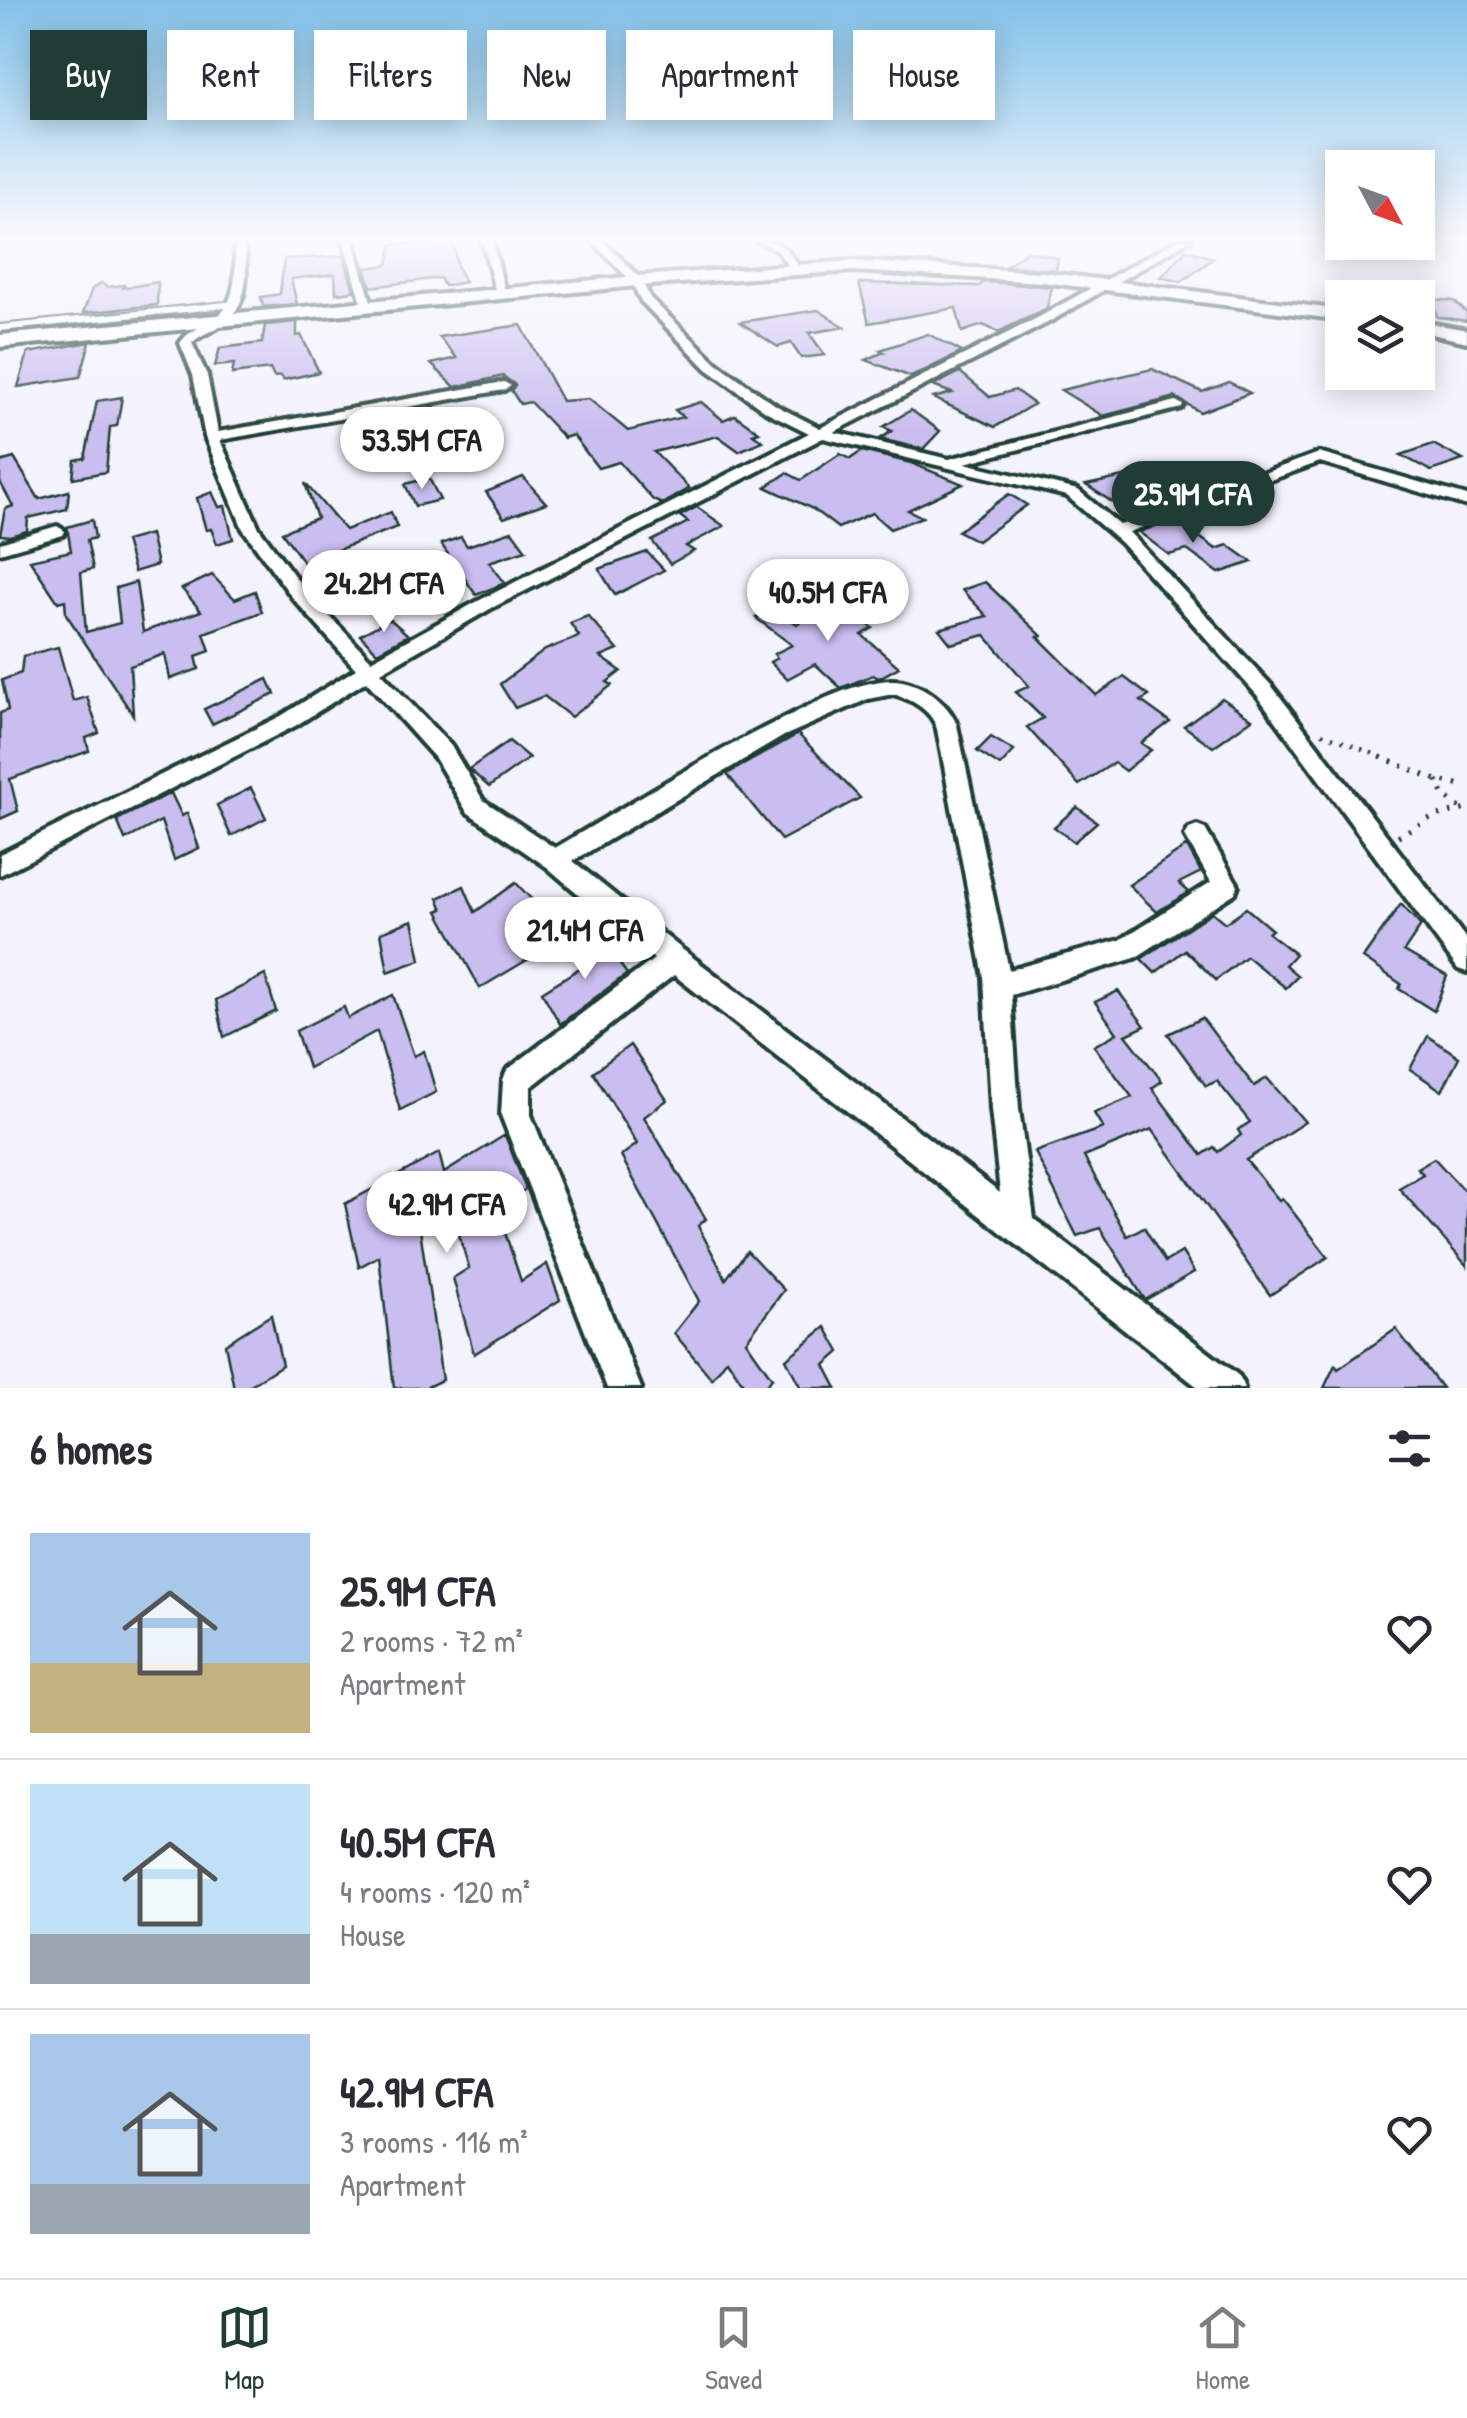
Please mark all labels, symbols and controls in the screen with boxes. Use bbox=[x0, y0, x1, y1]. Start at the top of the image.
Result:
chip: Buy bbox=[30, 30, 147, 120]
chip: Rent bbox=[167, 30, 294, 120]
chip: Filters bbox=[314, 30, 467, 120]
chip: New bbox=[487, 30, 606, 120]
chip: Apartment bbox=[626, 30, 833, 120]
chip: House bbox=[853, 30, 995, 120]
north arrow bbox=[1325, 150, 1435, 260]
map controls bbox=[1325, 150, 1435, 390]
button: layers bbox=[1325, 280, 1435, 390]
pin: 53.5M CFA bbox=[308, 407, 536, 492]
text: 53.5M CFA bbox=[362, 418, 482, 461]
pin: 25.9M CFA bbox=[1079, 461, 1307, 546]
text: 25.9M CFA bbox=[1134, 472, 1252, 515]
pin: 24.2M CFA bbox=[270, 550, 498, 635]
pin: 40.5M CFA bbox=[714, 559, 942, 644]
text: 24.2M CFA bbox=[324, 561, 444, 604]
text: 40.5M CFA bbox=[769, 570, 887, 613]
pin: 21.4M CFA bbox=[471, 897, 699, 982]
text: 21.4M CFA bbox=[527, 908, 644, 951]
pin: 42.9M CFA bbox=[333, 1171, 561, 1256]
text: 42.9M CFA bbox=[388, 1182, 506, 1225]
text: 6 homes bbox=[30, 1420, 152, 1477]
icon: filters bbox=[1382, 1421, 1437, 1476]
text: 25.9M CFA bbox=[340, 1562, 496, 1619]
icon: home bbox=[110, 1573, 230, 1693]
icon: heart bbox=[1382, 1606, 1437, 1661]
text: 2 rooms · 72 m² bbox=[340, 1619, 523, 1662]
text: Apartment bbox=[340, 1662, 465, 1705]
text: 40.5M CFA bbox=[340, 1813, 495, 1870]
icon: home bbox=[110, 1824, 230, 1944]
icon: heart bbox=[1382, 1857, 1437, 1912]
text: 4 rooms · 120 m² bbox=[340, 1870, 530, 1913]
text: House bbox=[340, 1913, 406, 1956]
text: 42.9M CFA bbox=[340, 2063, 494, 2120]
icon: home bbox=[110, 2074, 230, 2194]
icon: heart bbox=[1382, 2107, 1437, 2162]
text: 3 rooms · 116 m² bbox=[340, 2120, 528, 2163]
text: Apartment bbox=[340, 2163, 465, 2206]
tab: Map bbox=[217, 2300, 272, 2398]
tab: Saved bbox=[705, 2300, 762, 2398]
tab: Home bbox=[1195, 2300, 1250, 2398]

